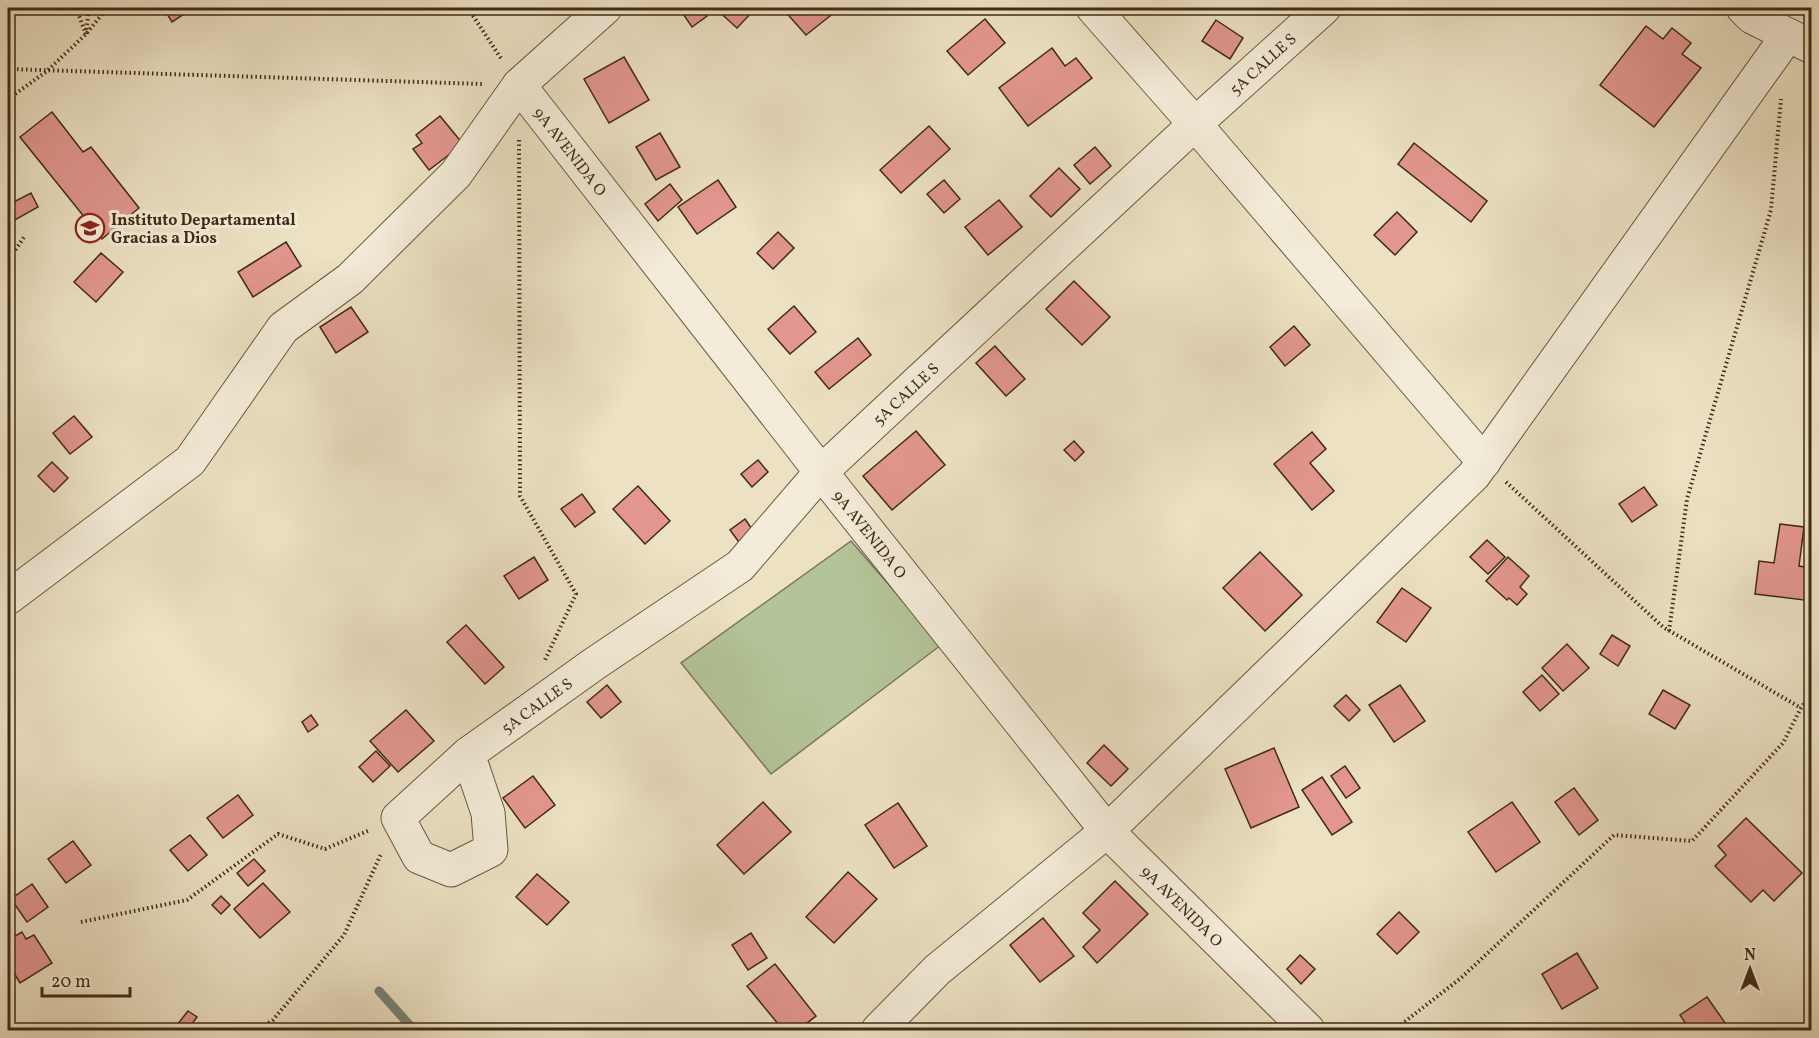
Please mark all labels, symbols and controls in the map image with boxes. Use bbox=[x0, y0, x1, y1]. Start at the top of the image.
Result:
street label: 5A CALLE S bbox=[1225, 29, 1302, 101]
street label: 9A AVENIDA O bbox=[527, 103, 611, 202]
place label: Instituto Departamental Gracias a Dios bbox=[111, 210, 296, 250]
school or university icon: Instituto Departamental Gracias a Dios bbox=[74, 212, 106, 244]
street label: 5A CALLE S bbox=[869, 358, 945, 431]
street label: 9A AVENIDA O bbox=[827, 486, 911, 584]
street label: 5A CALLE S bbox=[497, 674, 578, 740]
street label: 9A AVENIDA O bbox=[1135, 861, 1227, 953]
north arrow bbox=[1720, 939, 1780, 999]
text: N bbox=[1744, 945, 1756, 967]
scale bar bbox=[42, 960, 130, 998]
text: 20 m bbox=[51, 970, 91, 995]

